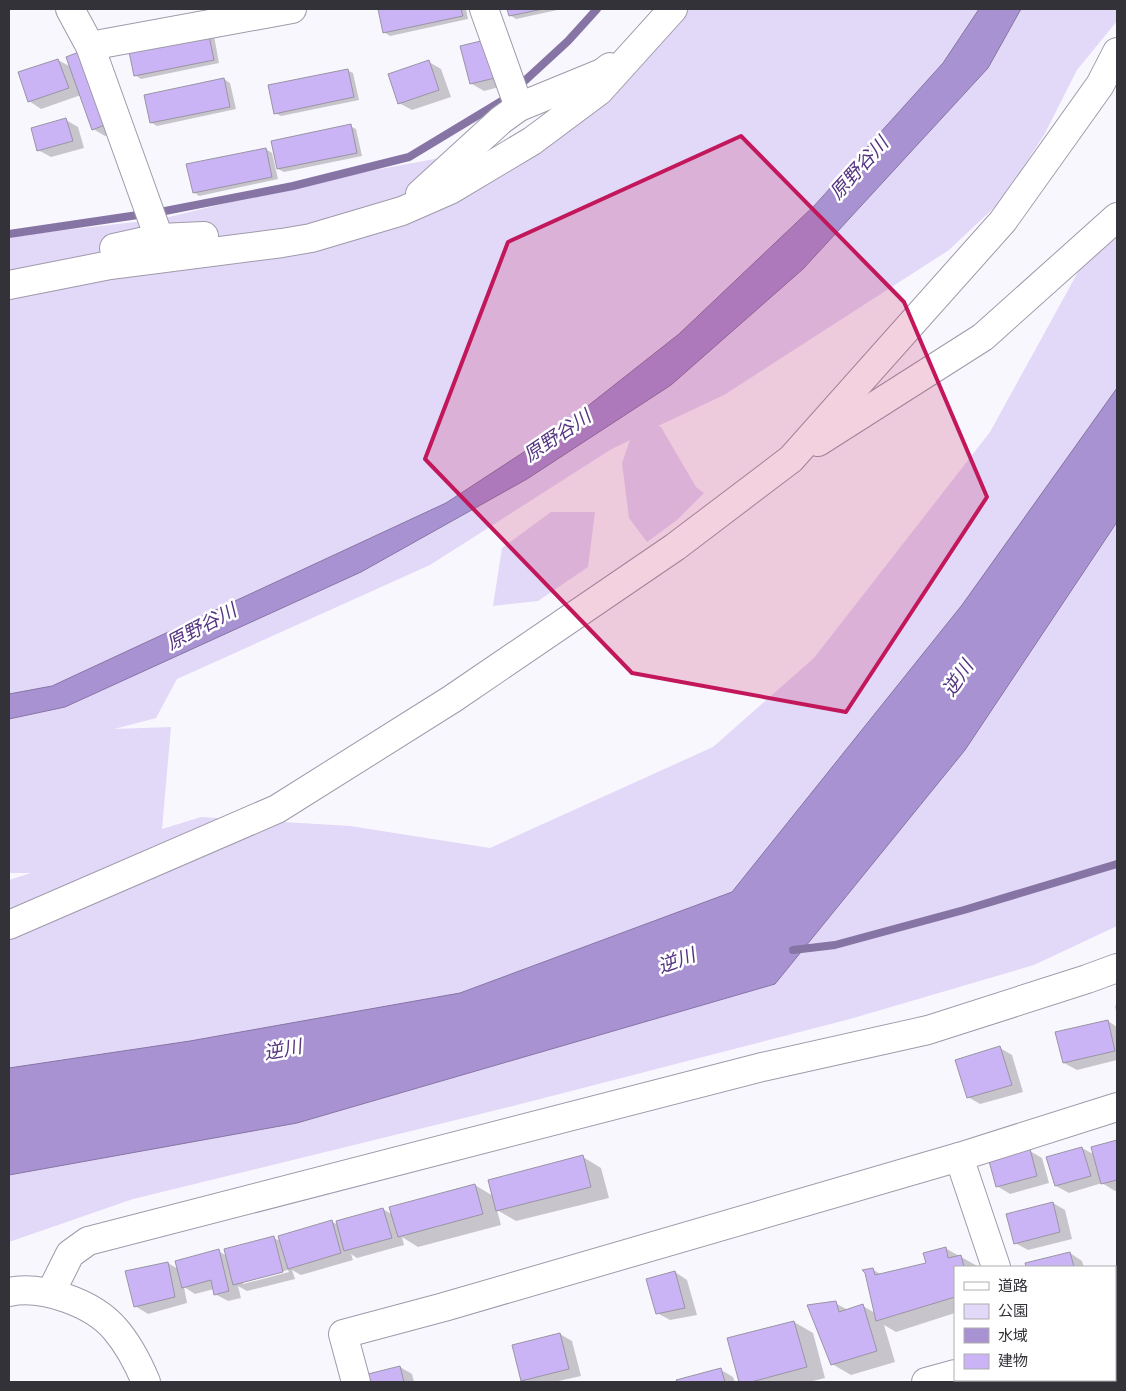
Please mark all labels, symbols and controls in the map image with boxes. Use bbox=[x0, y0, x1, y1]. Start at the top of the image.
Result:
water label: 原野谷川 bbox=[826, 131, 896, 205]
water label: 原野谷川 bbox=[520, 405, 598, 468]
water label: 原野谷川 bbox=[163, 599, 243, 656]
water label: 逆川 bbox=[938, 655, 981, 701]
water label: 逆川 bbox=[655, 944, 701, 980]
water label: 逆川 bbox=[262, 1035, 306, 1066]
legend bbox=[954, 1266, 1116, 1381]
text: 道路 bbox=[998, 1278, 1028, 1297]
text: 公園 bbox=[998, 1303, 1028, 1322]
text: 水域 bbox=[998, 1328, 1028, 1347]
text: 建物 bbox=[998, 1353, 1028, 1372]

